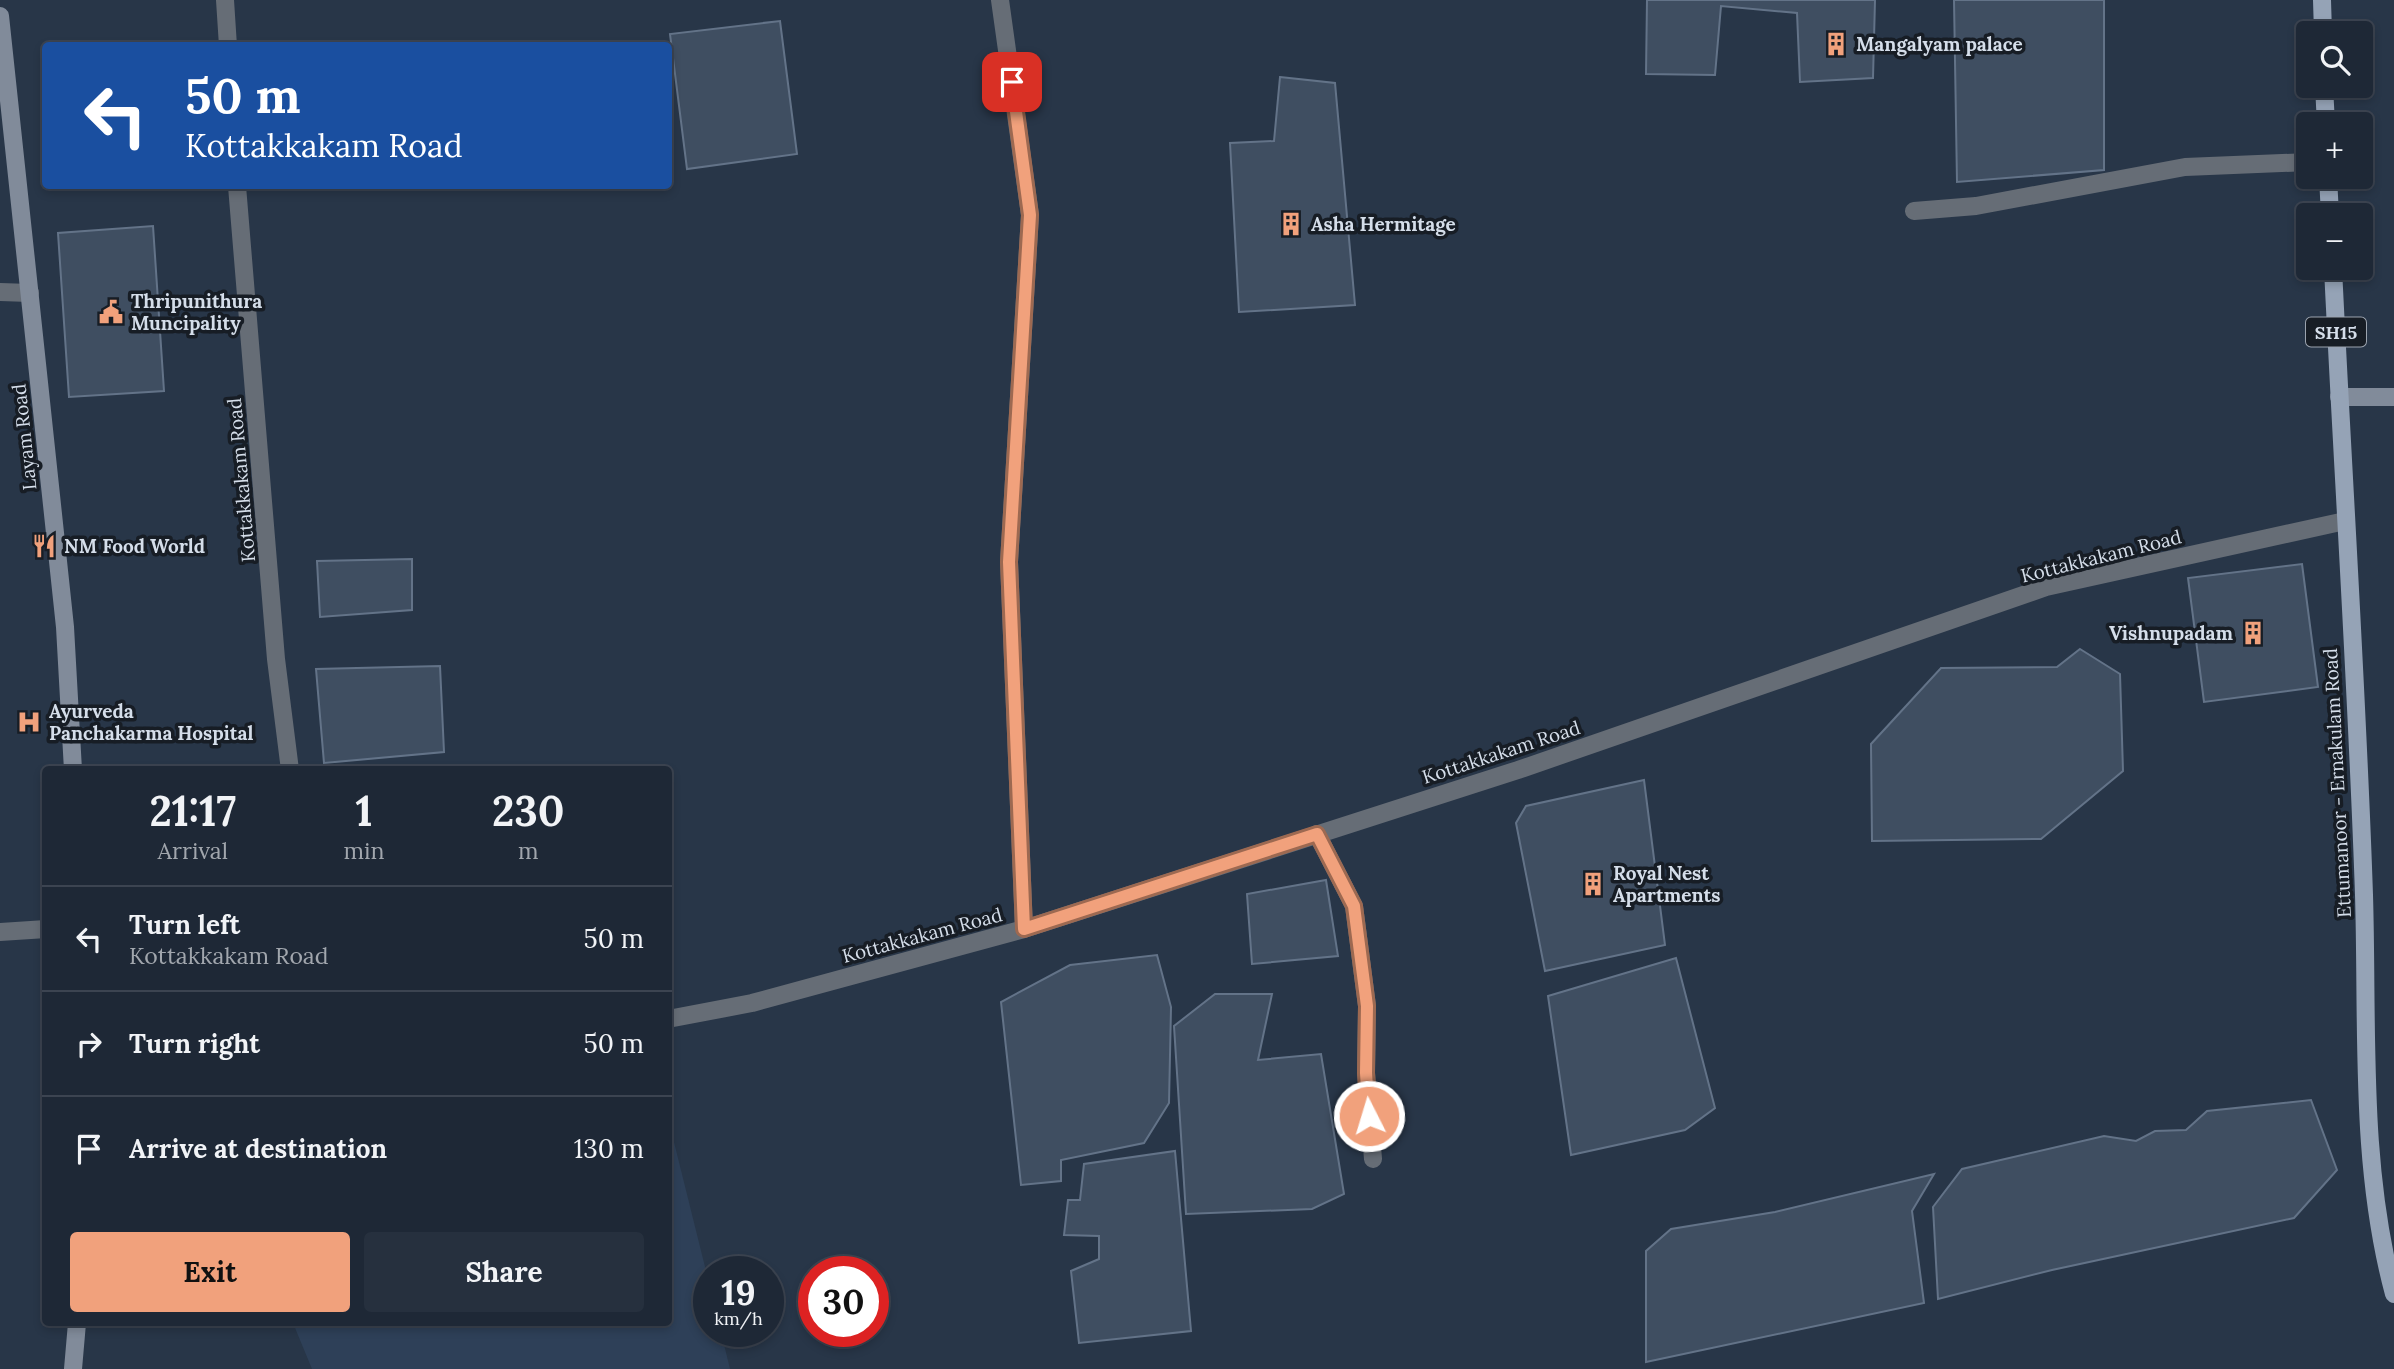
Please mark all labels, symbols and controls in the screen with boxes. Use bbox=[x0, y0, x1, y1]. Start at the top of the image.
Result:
map controls bbox=[2296, 21, 2373, 280]
button: search bbox=[2296, 21, 2373, 98]
building icon: Mangalyam palace bbox=[1822, 30, 1850, 58]
place label: Mangalyam palace bbox=[1856, 32, 2023, 56]
pin bbox=[982, 52, 1042, 112]
icon: arrive bbox=[993, 63, 1031, 101]
text: 50 m bbox=[185, 64, 301, 126]
icon: left bbox=[70, 70, 161, 161]
button: + bbox=[2296, 112, 2373, 189]
text: Kottakkakam Road bbox=[185, 125, 463, 166]
button: − bbox=[2296, 203, 2373, 280]
building icon: Asha Hermitage bbox=[1277, 210, 1305, 238]
place label: Asha Hermitage bbox=[1311, 212, 1456, 236]
place label: Thripunithura Muncipality bbox=[131, 289, 262, 335]
public building icon: Thripunithura Muncipality bbox=[97, 298, 125, 326]
road number: SH15 bbox=[2306, 318, 2366, 346]
street label: Layam Road bbox=[6, 383, 42, 491]
street label: Kottakkakam Road bbox=[222, 397, 260, 563]
street label: Kottakkakam Road bbox=[2018, 524, 2184, 588]
restaurant icon: NM Food World bbox=[30, 532, 58, 560]
place label: NM Food World bbox=[64, 534, 205, 558]
building icon: Vishnupadam bbox=[2239, 619, 2267, 647]
place label: Vishnupadam bbox=[2109, 621, 2234, 645]
street label: Ettumanoor - Ernakulam Road bbox=[2318, 648, 2356, 918]
place label: Ayurveda Panchakarma Hospital bbox=[49, 699, 254, 745]
hospital icon: Ayurveda Panchakarma Hospital bbox=[15, 708, 43, 736]
street label: Kottakkakam Road bbox=[1419, 715, 1583, 789]
text: 21:17 bbox=[149, 784, 236, 838]
text: 1 bbox=[355, 784, 373, 838]
text: 230 bbox=[492, 784, 565, 838]
text: Arrival bbox=[158, 836, 228, 865]
text: min bbox=[344, 836, 385, 865]
text: m bbox=[518, 836, 539, 865]
place label: Royal Nest Apartments bbox=[1613, 861, 1721, 907]
building icon: Royal Nest Apartments bbox=[1579, 870, 1607, 898]
street label: Kottakkakam Road bbox=[839, 902, 1005, 968]
text: Turn left bbox=[129, 908, 240, 941]
icon: left bbox=[70, 920, 108, 958]
text: 50 m bbox=[584, 922, 644, 955]
text: Kottakkakam Road bbox=[129, 941, 328, 970]
icon: right bbox=[70, 1025, 108, 1063]
text: Turn right bbox=[129, 1027, 260, 1060]
text: 50 m bbox=[584, 1027, 644, 1060]
position arrow bbox=[1332, 1079, 1406, 1153]
icon: arrive bbox=[70, 1130, 108, 1168]
text: Arrive at destination bbox=[129, 1132, 387, 1165]
text: 130 m bbox=[574, 1132, 644, 1165]
button: Exit bbox=[70, 1232, 350, 1312]
button: Share bbox=[364, 1232, 644, 1312]
speed limit sign: 30 bbox=[798, 1256, 889, 1347]
text: 19 bbox=[721, 1270, 756, 1315]
text: km/h bbox=[714, 1307, 763, 1330]

